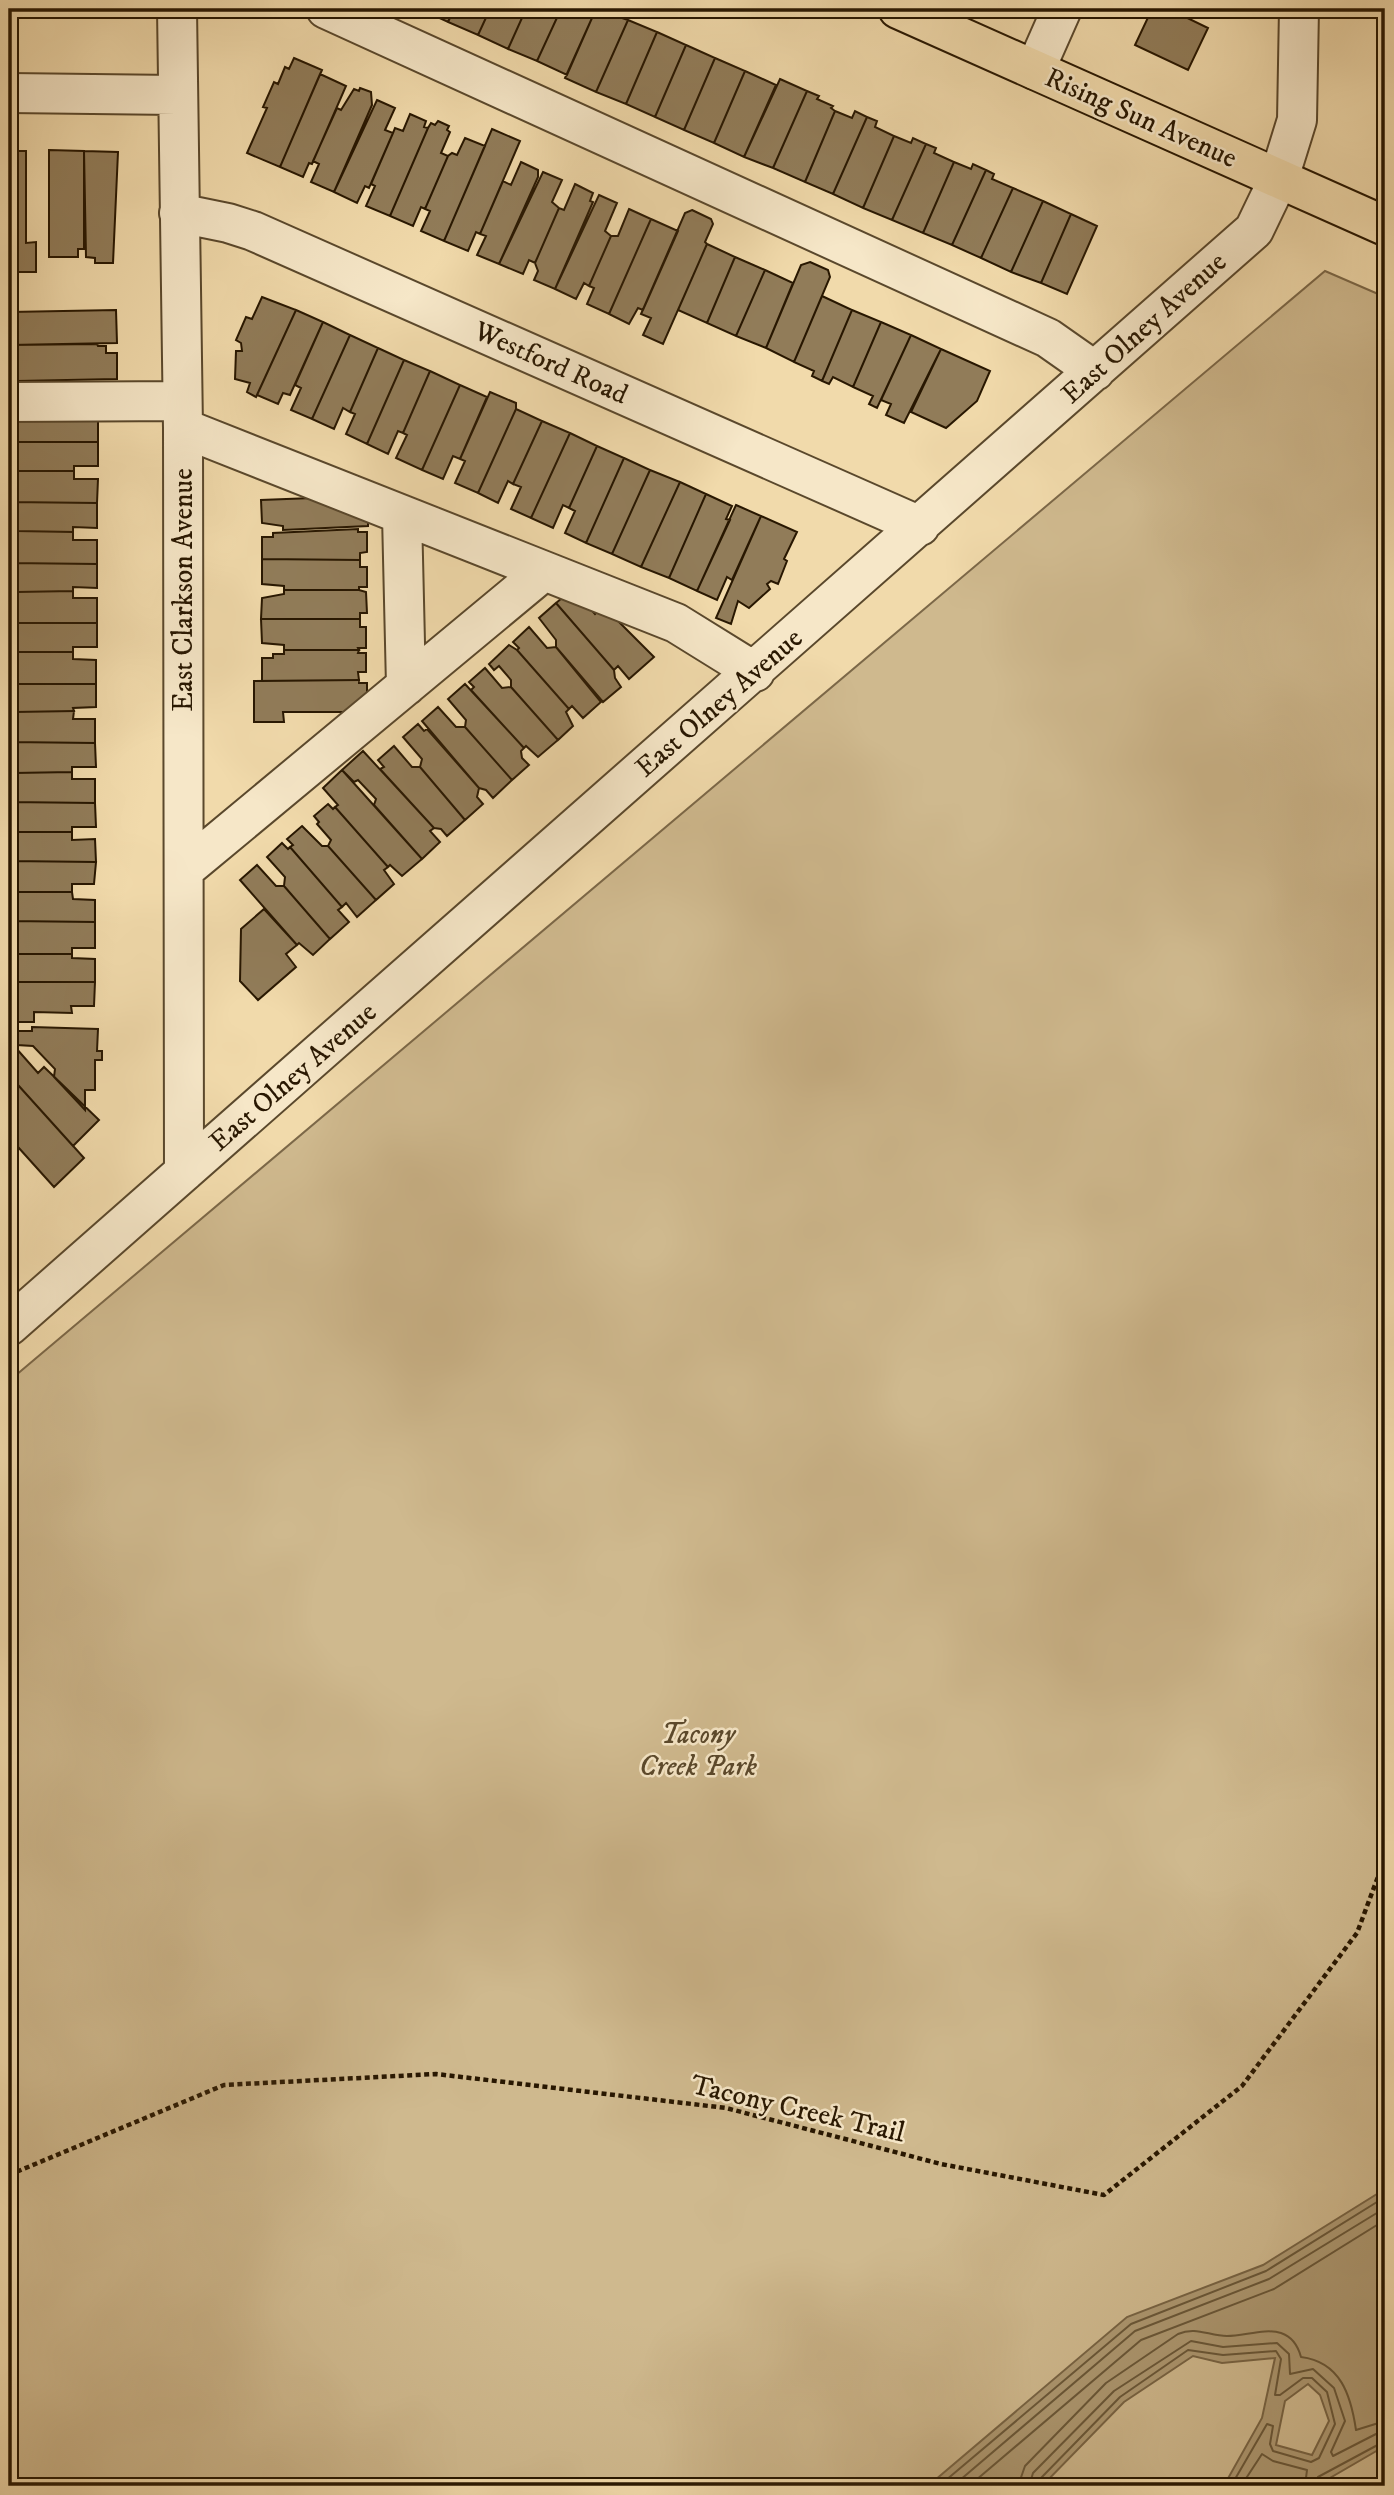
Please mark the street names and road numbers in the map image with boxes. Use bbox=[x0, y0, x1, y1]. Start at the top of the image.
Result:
street label: Rising Sun Avenue bbox=[1040, 60, 1242, 176]
street label: East Olney Avenue bbox=[1054, 245, 1234, 411]
street label: Westford Road bbox=[468, 313, 633, 413]
street label: East Clarkson Avenue bbox=[166, 468, 201, 712]
street label: East Olney Avenue bbox=[628, 621, 810, 785]
street label: East Olney Avenue bbox=[202, 995, 384, 1159]
street label: Tacony Creek Trail bbox=[688, 2067, 909, 2151]

